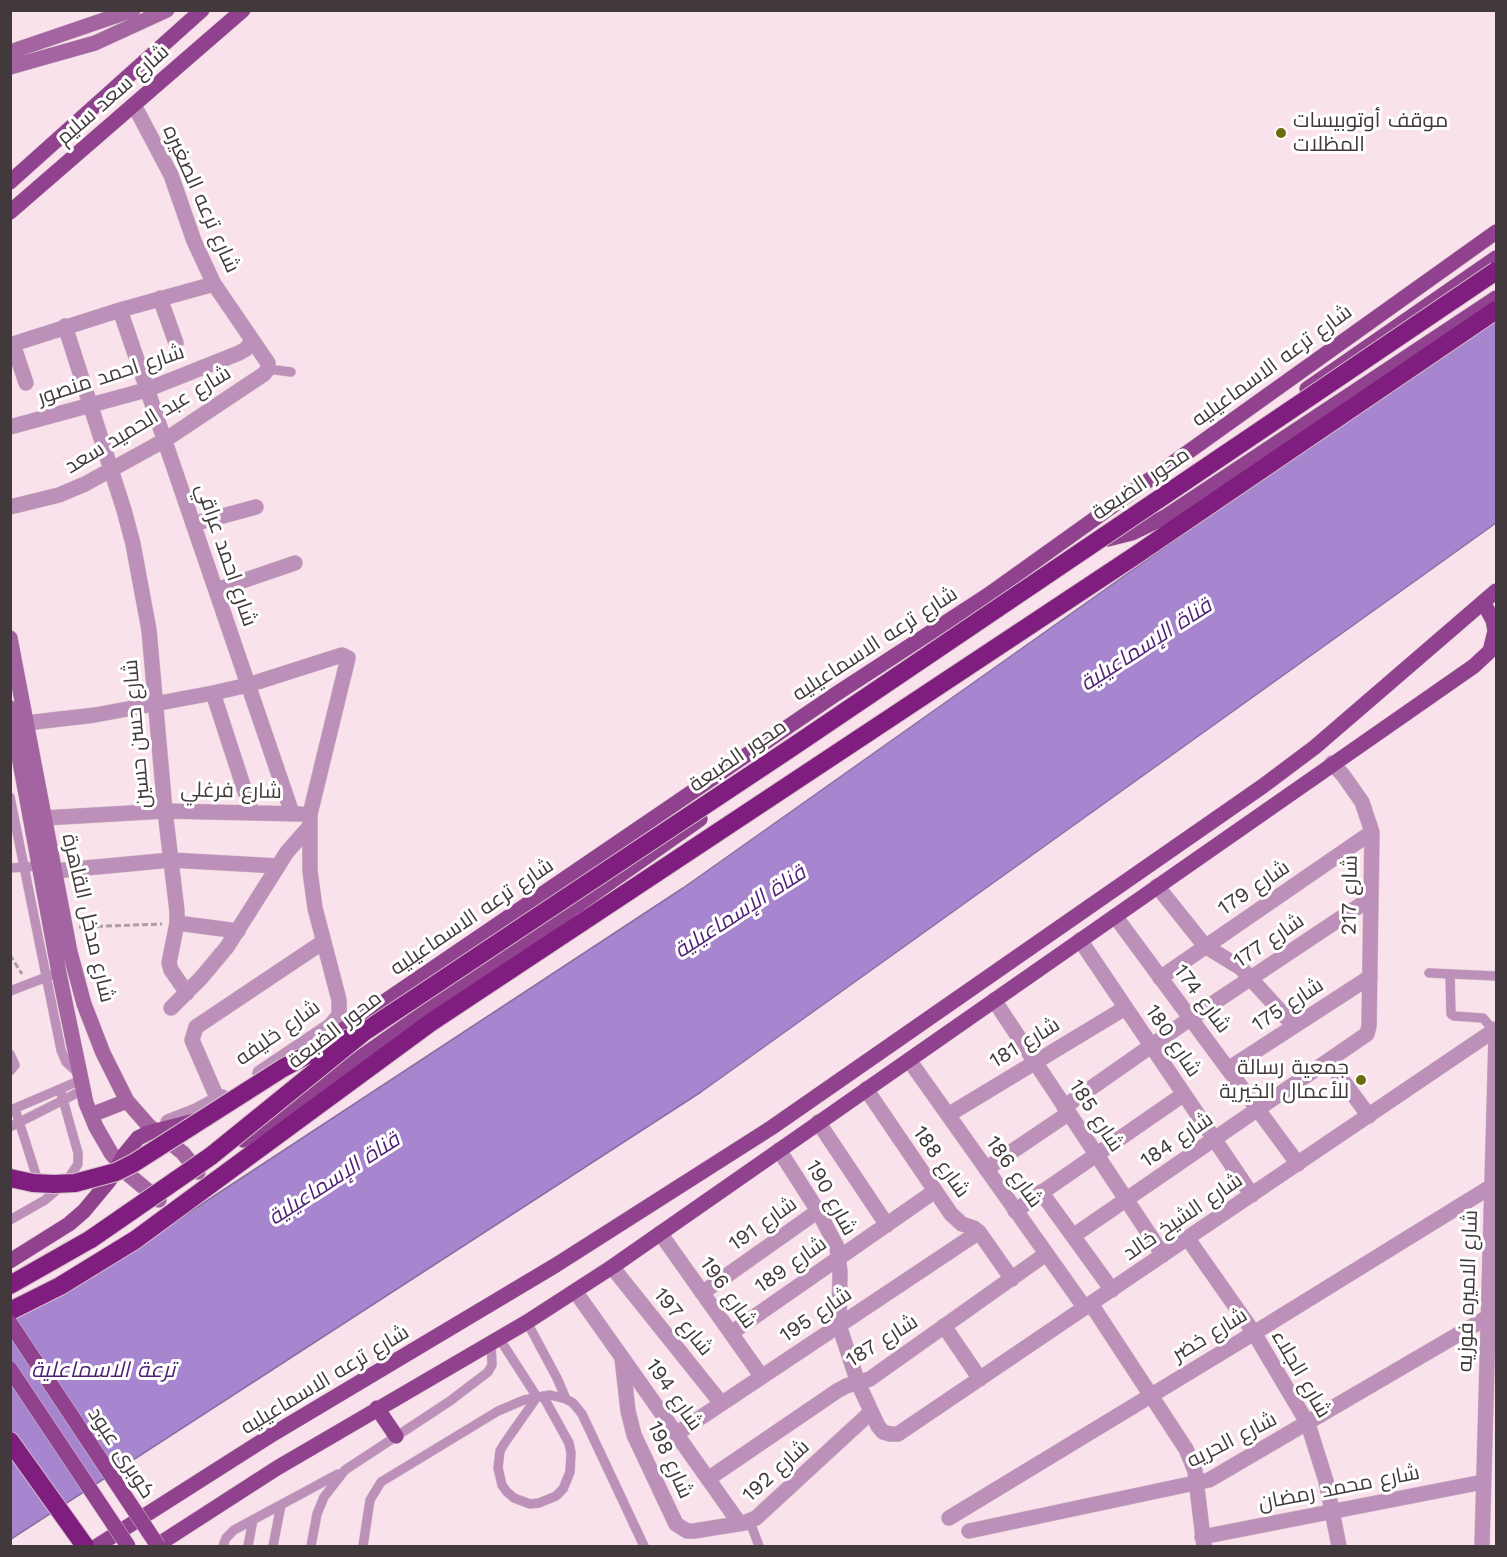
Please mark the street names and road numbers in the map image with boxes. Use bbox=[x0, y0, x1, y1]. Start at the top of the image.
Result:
street label: شارع سعد سليم bbox=[52, 39, 174, 151]
street label: شارع ترعه الصغيره bbox=[157, 121, 245, 277]
street label: شارع ترعه الاسماعيليه bbox=[1187, 299, 1357, 433]
street label: شارع احمد منصور bbox=[34, 339, 188, 411]
street label: شارع عبد الحميد سعد bbox=[60, 360, 236, 480]
street label: محور الضبعة bbox=[1088, 442, 1194, 526]
street label: شارع احمد عراقي bbox=[190, 480, 262, 630]
street label: شارع ترعه الاسماعيليه bbox=[788, 581, 962, 707]
street label: شارع حسن حسين bbox=[118, 658, 156, 810]
street label: محور الضبعة bbox=[685, 714, 791, 798]
street label: شارع فرغلي bbox=[180, 778, 282, 804]
street label: شارع مدخل القاهرة bbox=[56, 831, 120, 1005]
street label: شارع ترعه الاسماعيليه bbox=[385, 853, 559, 981]
street label: شارع 179 bbox=[1213, 855, 1295, 921]
street label: شارع 217 bbox=[1337, 855, 1363, 935]
street label: شارع 177 bbox=[1229, 908, 1309, 974]
street label: شارع 174 bbox=[1168, 960, 1236, 1038]
street label: شارع 175 bbox=[1248, 973, 1328, 1037]
street label: محور الضبعة bbox=[283, 986, 387, 1074]
street label: شارع خليفه bbox=[231, 995, 325, 1071]
street label: شارع 180 bbox=[1140, 1000, 1206, 1082]
street label: شارع 181 bbox=[985, 1012, 1065, 1074]
street label: شارع 185 bbox=[1063, 1075, 1129, 1157]
street label: شارع 184 bbox=[1136, 1107, 1218, 1173]
street label: شارع 188 bbox=[907, 1121, 975, 1203]
street label: شارع 186 bbox=[980, 1131, 1048, 1213]
street label: شارع 190 bbox=[800, 1156, 862, 1240]
street label: شارع الشيخ خالد bbox=[1118, 1168, 1248, 1266]
street label: شارع 191 bbox=[724, 1192, 802, 1256]
street label: شارع الاميره فوزيه bbox=[1453, 1209, 1483, 1373]
street label: شارع 189 bbox=[750, 1231, 832, 1299]
street label: شارع 196 bbox=[694, 1252, 762, 1334]
street label: شارع 195 bbox=[775, 1282, 857, 1348]
street label: شارع 197 bbox=[648, 1283, 718, 1361]
street label: شارع خضر bbox=[1168, 1303, 1252, 1367]
street label: شارع 187 bbox=[841, 1309, 923, 1373]
street label: شارع ترعه الاسماعيليه bbox=[236, 1320, 414, 1440]
street label: شارع الجلاء bbox=[1266, 1326, 1336, 1422]
street label: شارع 194 bbox=[640, 1354, 708, 1436]
street label: كوبرى عبود bbox=[82, 1403, 160, 1503]
street label: شارع الحريه bbox=[1183, 1407, 1281, 1473]
street label: شارع 198 bbox=[642, 1417, 698, 1503]
street label: شارع 192 bbox=[737, 1434, 815, 1508]
street label: شارع محمد رمضان bbox=[1256, 1460, 1422, 1516]

